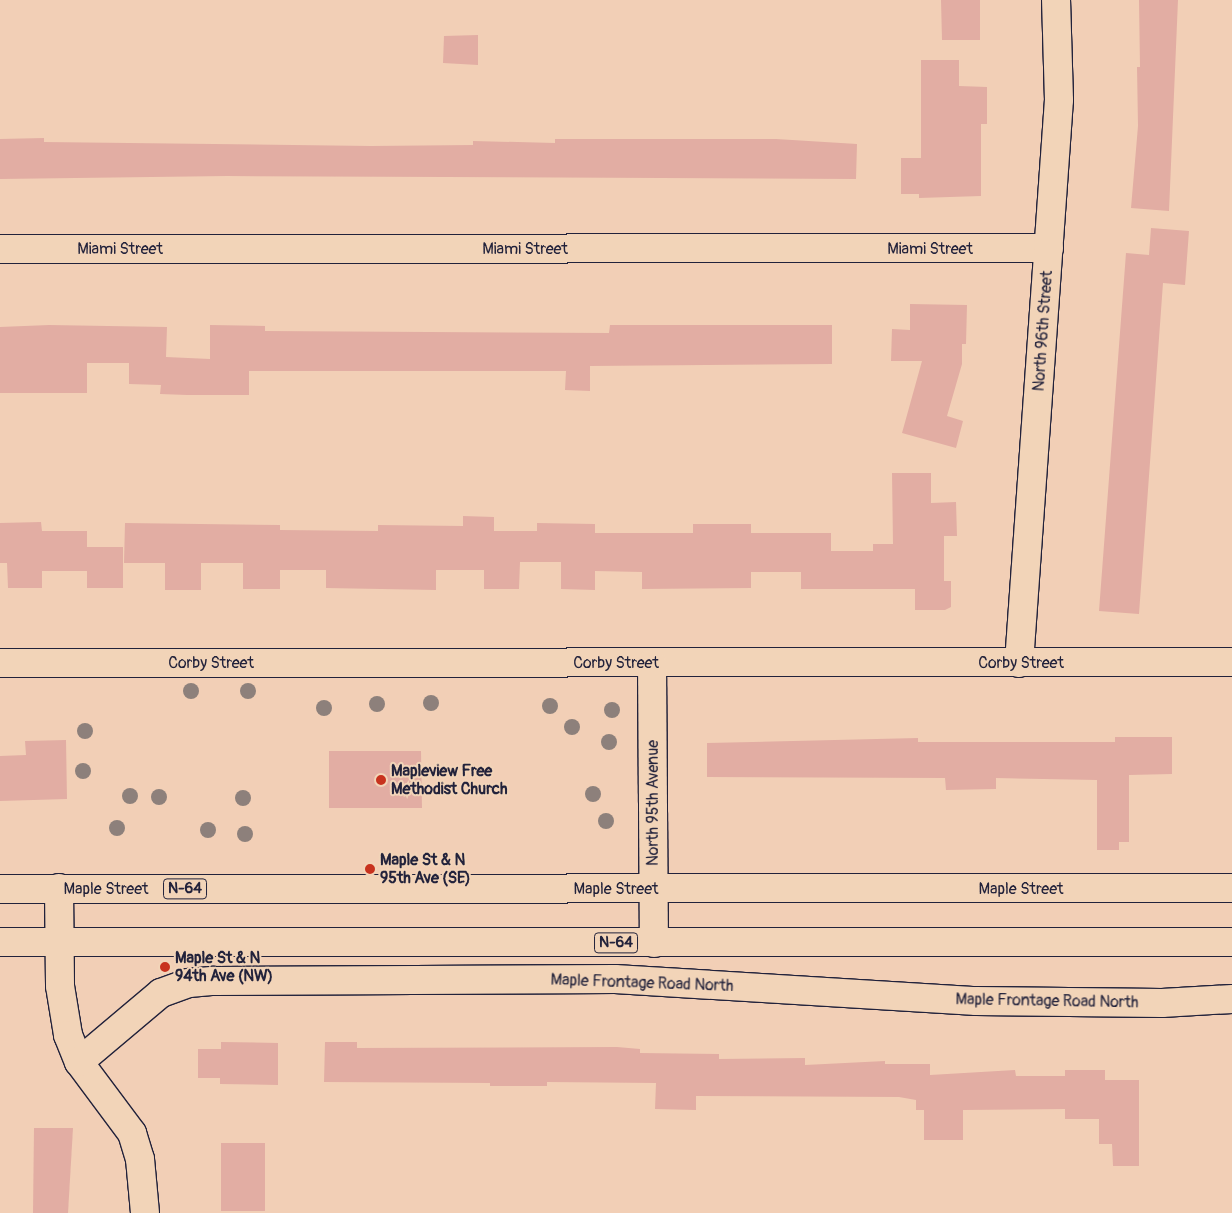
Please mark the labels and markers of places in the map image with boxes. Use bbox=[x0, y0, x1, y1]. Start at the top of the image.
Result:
place label: Mapleview Free Methodist Church bbox=[391, 761, 507, 799]
marker: Mapleview Free Methodist Church bbox=[375, 774, 387, 786]
place label: Maple St & N 95th Ave (SE) bbox=[380, 850, 471, 888]
marker: Maple St & N 95th Ave (SE) bbox=[364, 863, 376, 875]
place label: Maple St & N 94th Ave (NW) bbox=[175, 948, 273, 986]
marker: Maple St & N 94th Ave (NW) bbox=[159, 961, 171, 973]

